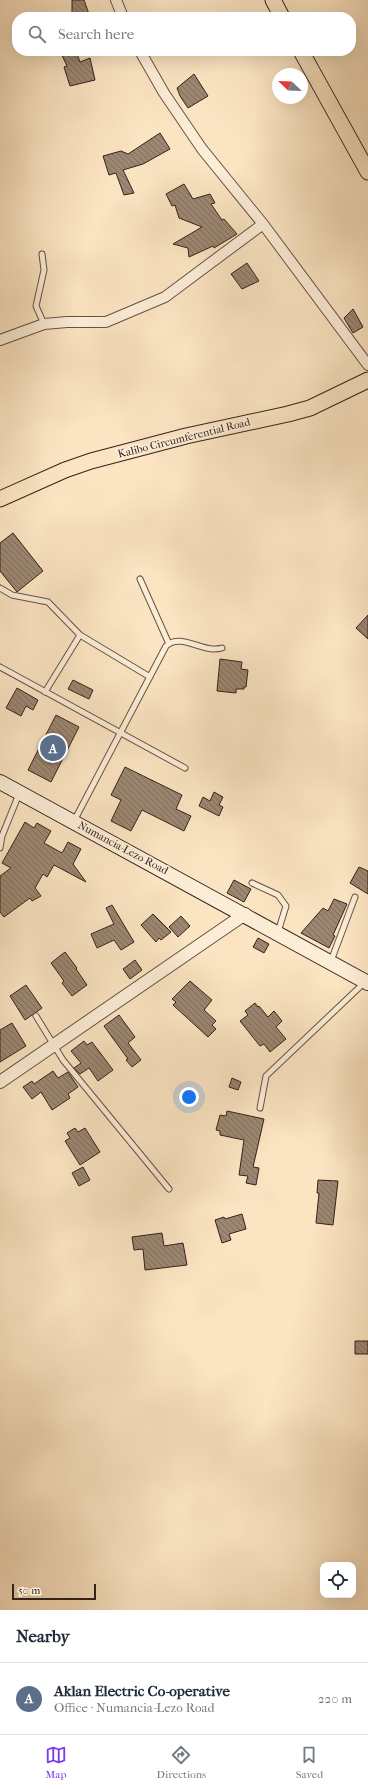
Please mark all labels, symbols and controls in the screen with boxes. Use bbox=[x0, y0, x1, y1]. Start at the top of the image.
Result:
search box bbox=[12, 12, 356, 56]
icon: search bbox=[26, 23, 48, 45]
text: Search here bbox=[58, 25, 134, 43]
north arrow bbox=[272, 68, 308, 104]
street label: Kalibo Circumferential Road bbox=[116, 415, 253, 461]
pin: A bbox=[40, 733, 66, 763]
street label: Numancia-Lezo Road bbox=[76, 819, 171, 878]
your location bbox=[179, 1087, 199, 1107]
map controls bbox=[320, 1562, 356, 1598]
button: locate bbox=[320, 1562, 356, 1598]
scale bar bbox=[12, 1582, 96, 1601]
text: 50 m bbox=[18, 1584, 40, 1597]
text: Nearby bbox=[16, 1626, 70, 1646]
text: Aklan Electric Co-operative bbox=[54, 1682, 230, 1700]
text: A bbox=[25, 1691, 33, 1706]
text: 220 m bbox=[318, 1691, 352, 1706]
text: Office · Numancia-Lezo Road bbox=[54, 1700, 215, 1715]
tab: Map bbox=[45, 1744, 67, 1781]
tab: Directions bbox=[157, 1744, 206, 1781]
tab: Saved bbox=[296, 1744, 323, 1781]

